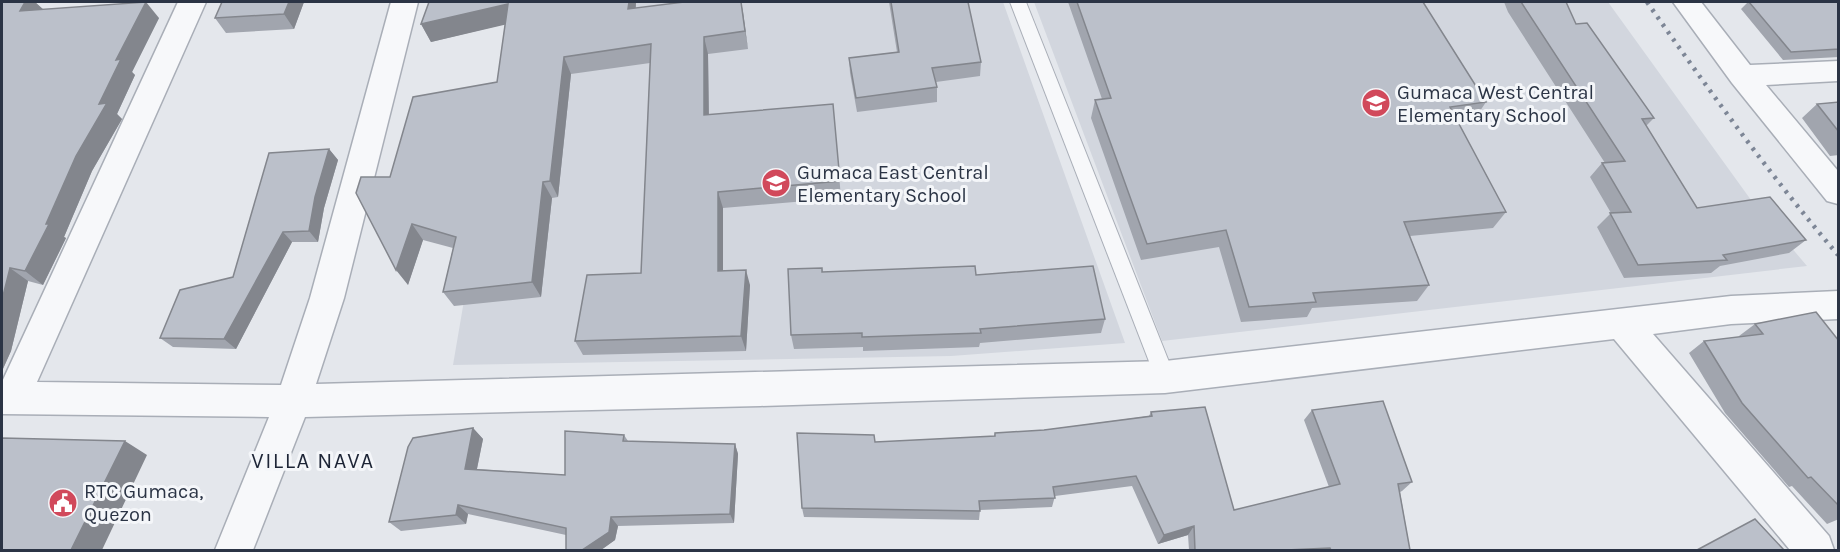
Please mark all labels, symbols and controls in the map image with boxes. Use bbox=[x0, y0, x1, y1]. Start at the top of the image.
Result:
place label: Gumaca West Central Elementary School bbox=[1397, 81, 1594, 127]
school or university icon: Gumaca West Central Elementary School bbox=[1360, 87, 1392, 119]
place label: Gumaca East Central Elementary School bbox=[797, 161, 989, 207]
school or university icon: Gumaca East Central Elementary School bbox=[760, 167, 792, 199]
district label: VILLA NAVA bbox=[251, 448, 375, 474]
place label: RTC Gumaca, Quezon bbox=[84, 480, 204, 526]
public building icon: RTC Gumaca, Quezon bbox=[47, 487, 79, 519]

